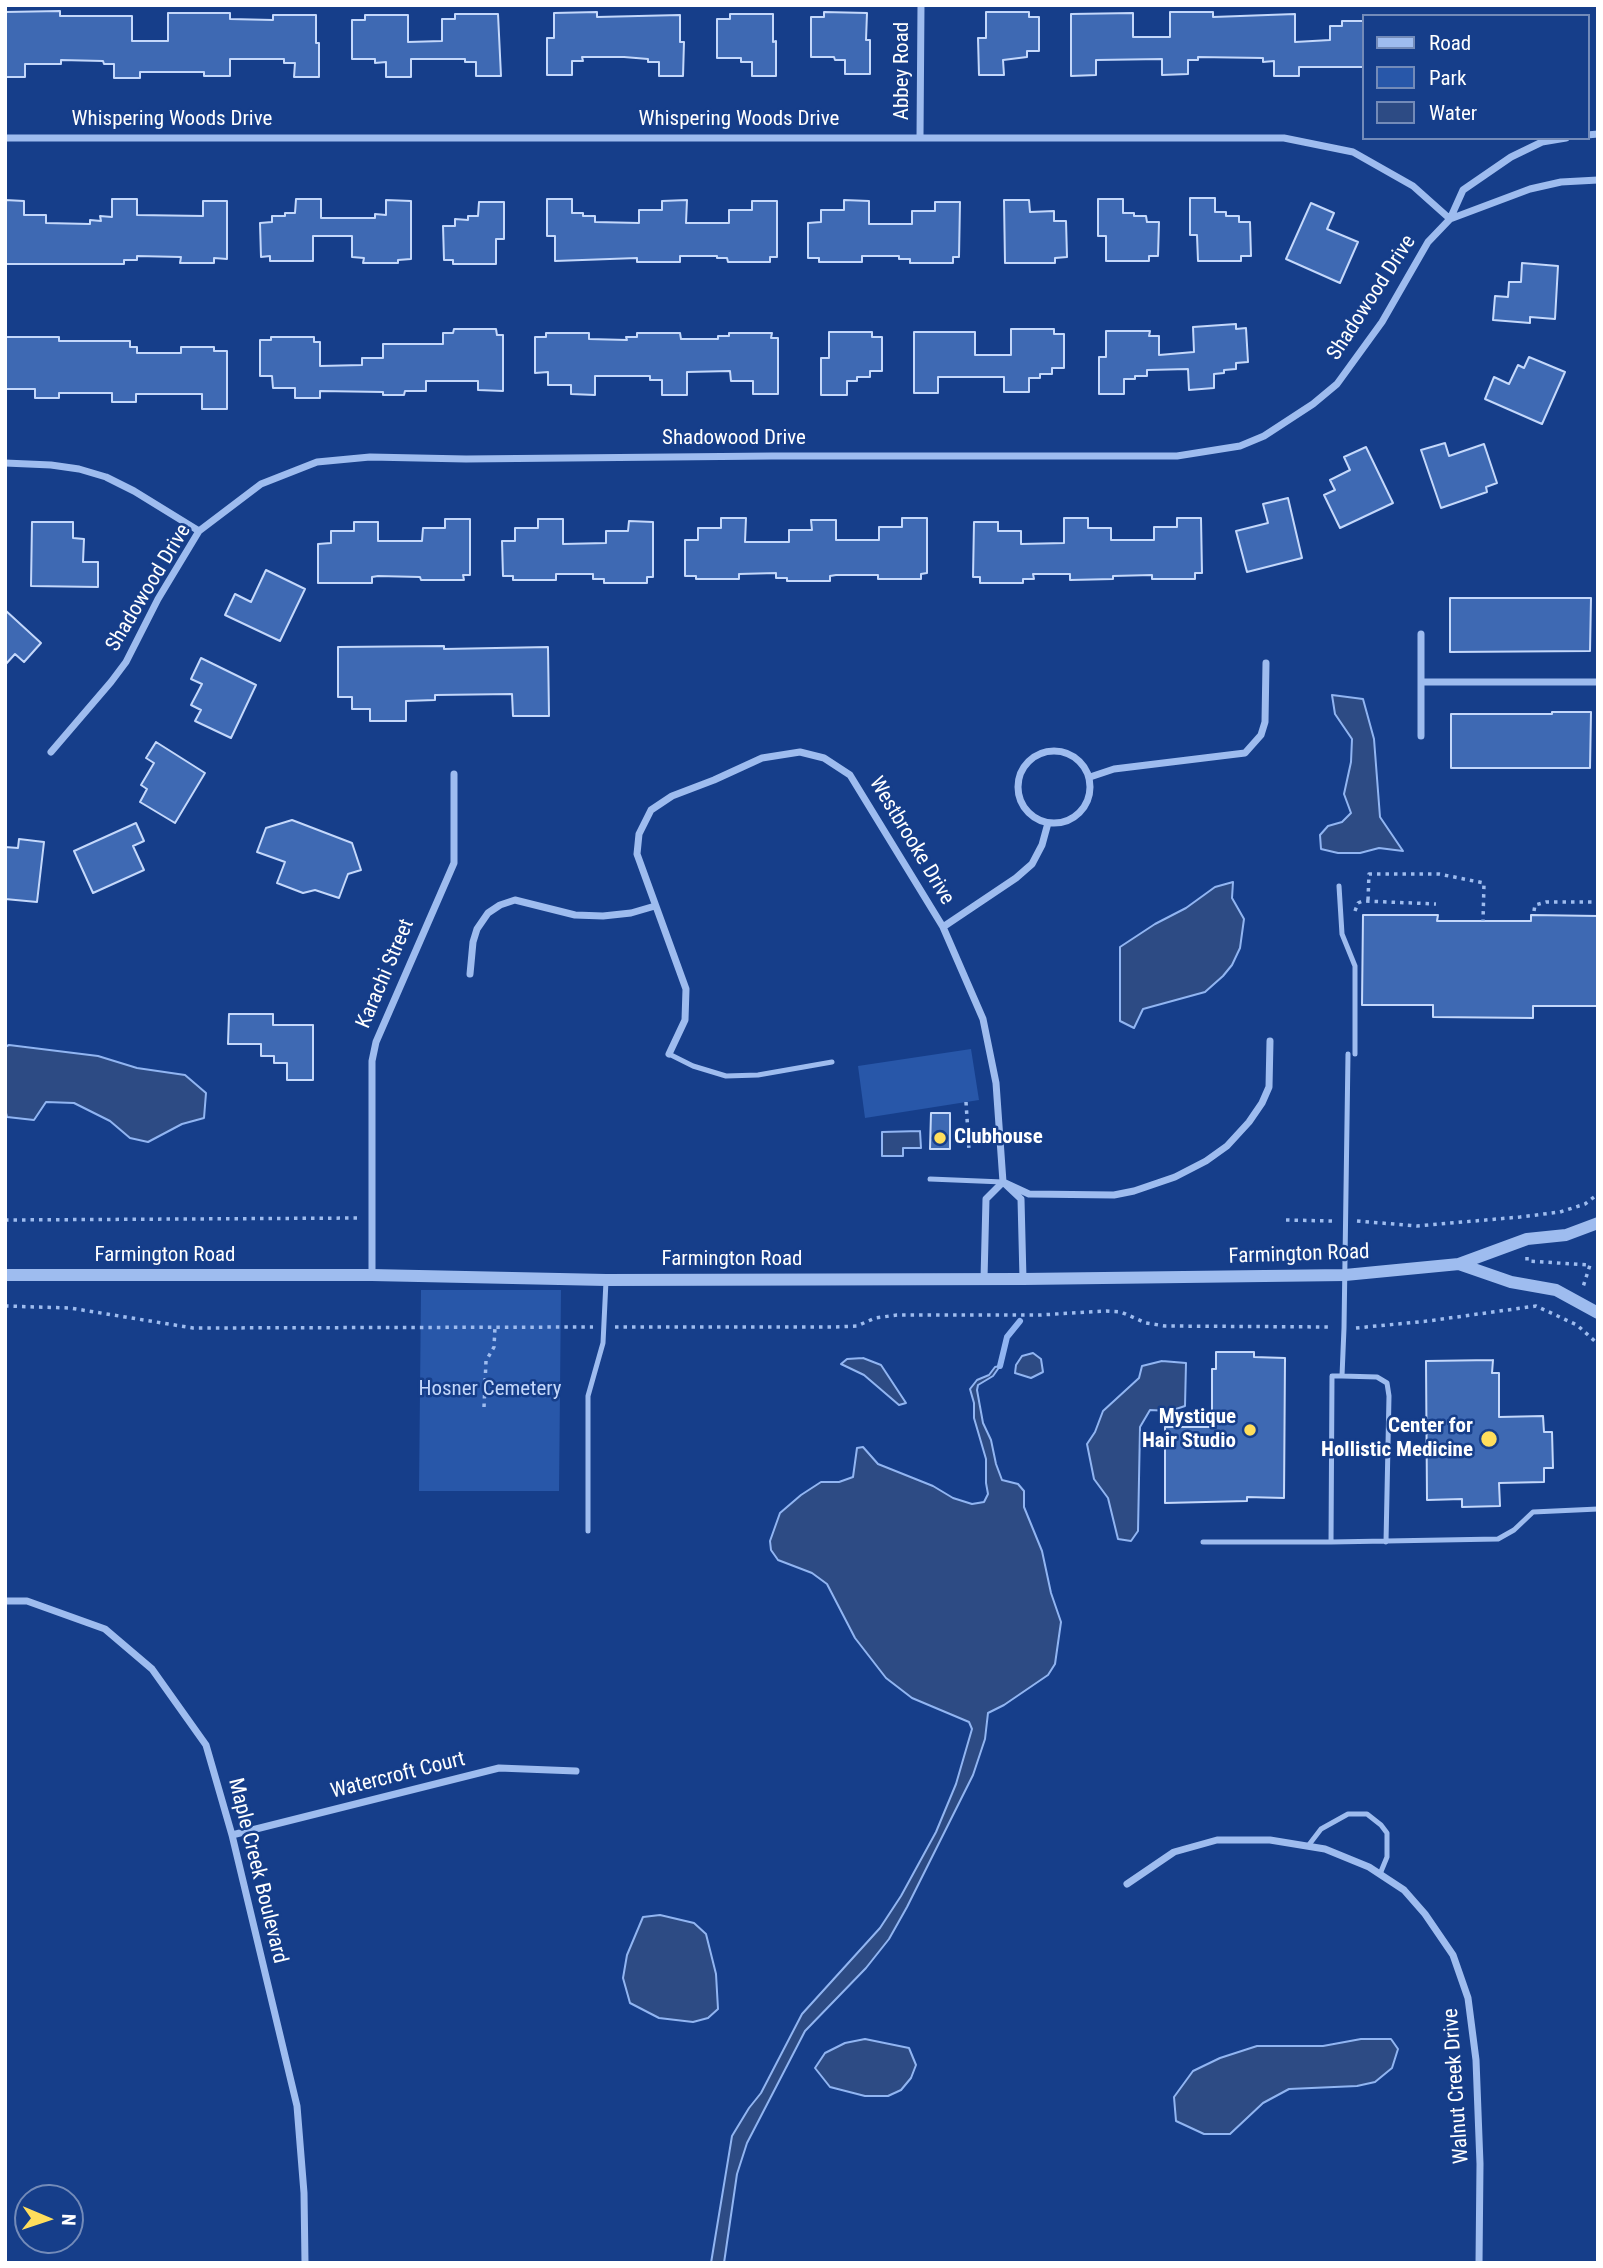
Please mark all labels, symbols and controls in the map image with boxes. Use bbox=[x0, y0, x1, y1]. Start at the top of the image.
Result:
legend bbox=[1362, 14, 1589, 140]
street label: Abbey Road bbox=[890, 22, 916, 120]
text: Road bbox=[1429, 31, 1471, 55]
text: Park bbox=[1429, 66, 1466, 90]
text: Water bbox=[1429, 101, 1477, 125]
street label: Whispering Woods Drive bbox=[72, 107, 272, 133]
street label: Whispering Woods Drive bbox=[639, 107, 839, 133]
street label: Shadowood Drive bbox=[1322, 231, 1422, 365]
street label: Shadowood Drive bbox=[662, 426, 806, 452]
street label: Shadowood Drive bbox=[101, 520, 197, 656]
street label: Westbrooke Drive bbox=[863, 772, 959, 910]
street label: Karachi Street bbox=[352, 916, 420, 1032]
place label: Clubhouse bbox=[954, 1125, 1043, 1151]
marker: Clubhouse bbox=[932, 1130, 948, 1146]
street label: Farmington Road bbox=[1228, 1240, 1370, 1270]
street label: Farmington Road bbox=[94, 1243, 236, 1269]
street label: Farmington Road bbox=[661, 1247, 803, 1273]
park label: Hosner Cemetery bbox=[418, 1377, 562, 1403]
place label: Mystique Hair Studio bbox=[1142, 1405, 1236, 1455]
place label: Center for Hollistic Medicine bbox=[1321, 1414, 1473, 1464]
marker: Mystique Hair Studio bbox=[1242, 1422, 1258, 1438]
marker: Center for Hollistic Medicine bbox=[1479, 1429, 1499, 1449]
street label: Watercroft Court bbox=[328, 1747, 468, 1805]
street label: Maple Creek Boulevard bbox=[222, 1776, 292, 1966]
street label: Walnut Creek Drive bbox=[1439, 2007, 1475, 2165]
north arrow bbox=[14, 2184, 84, 2254]
text: N bbox=[57, 2213, 80, 2226]

